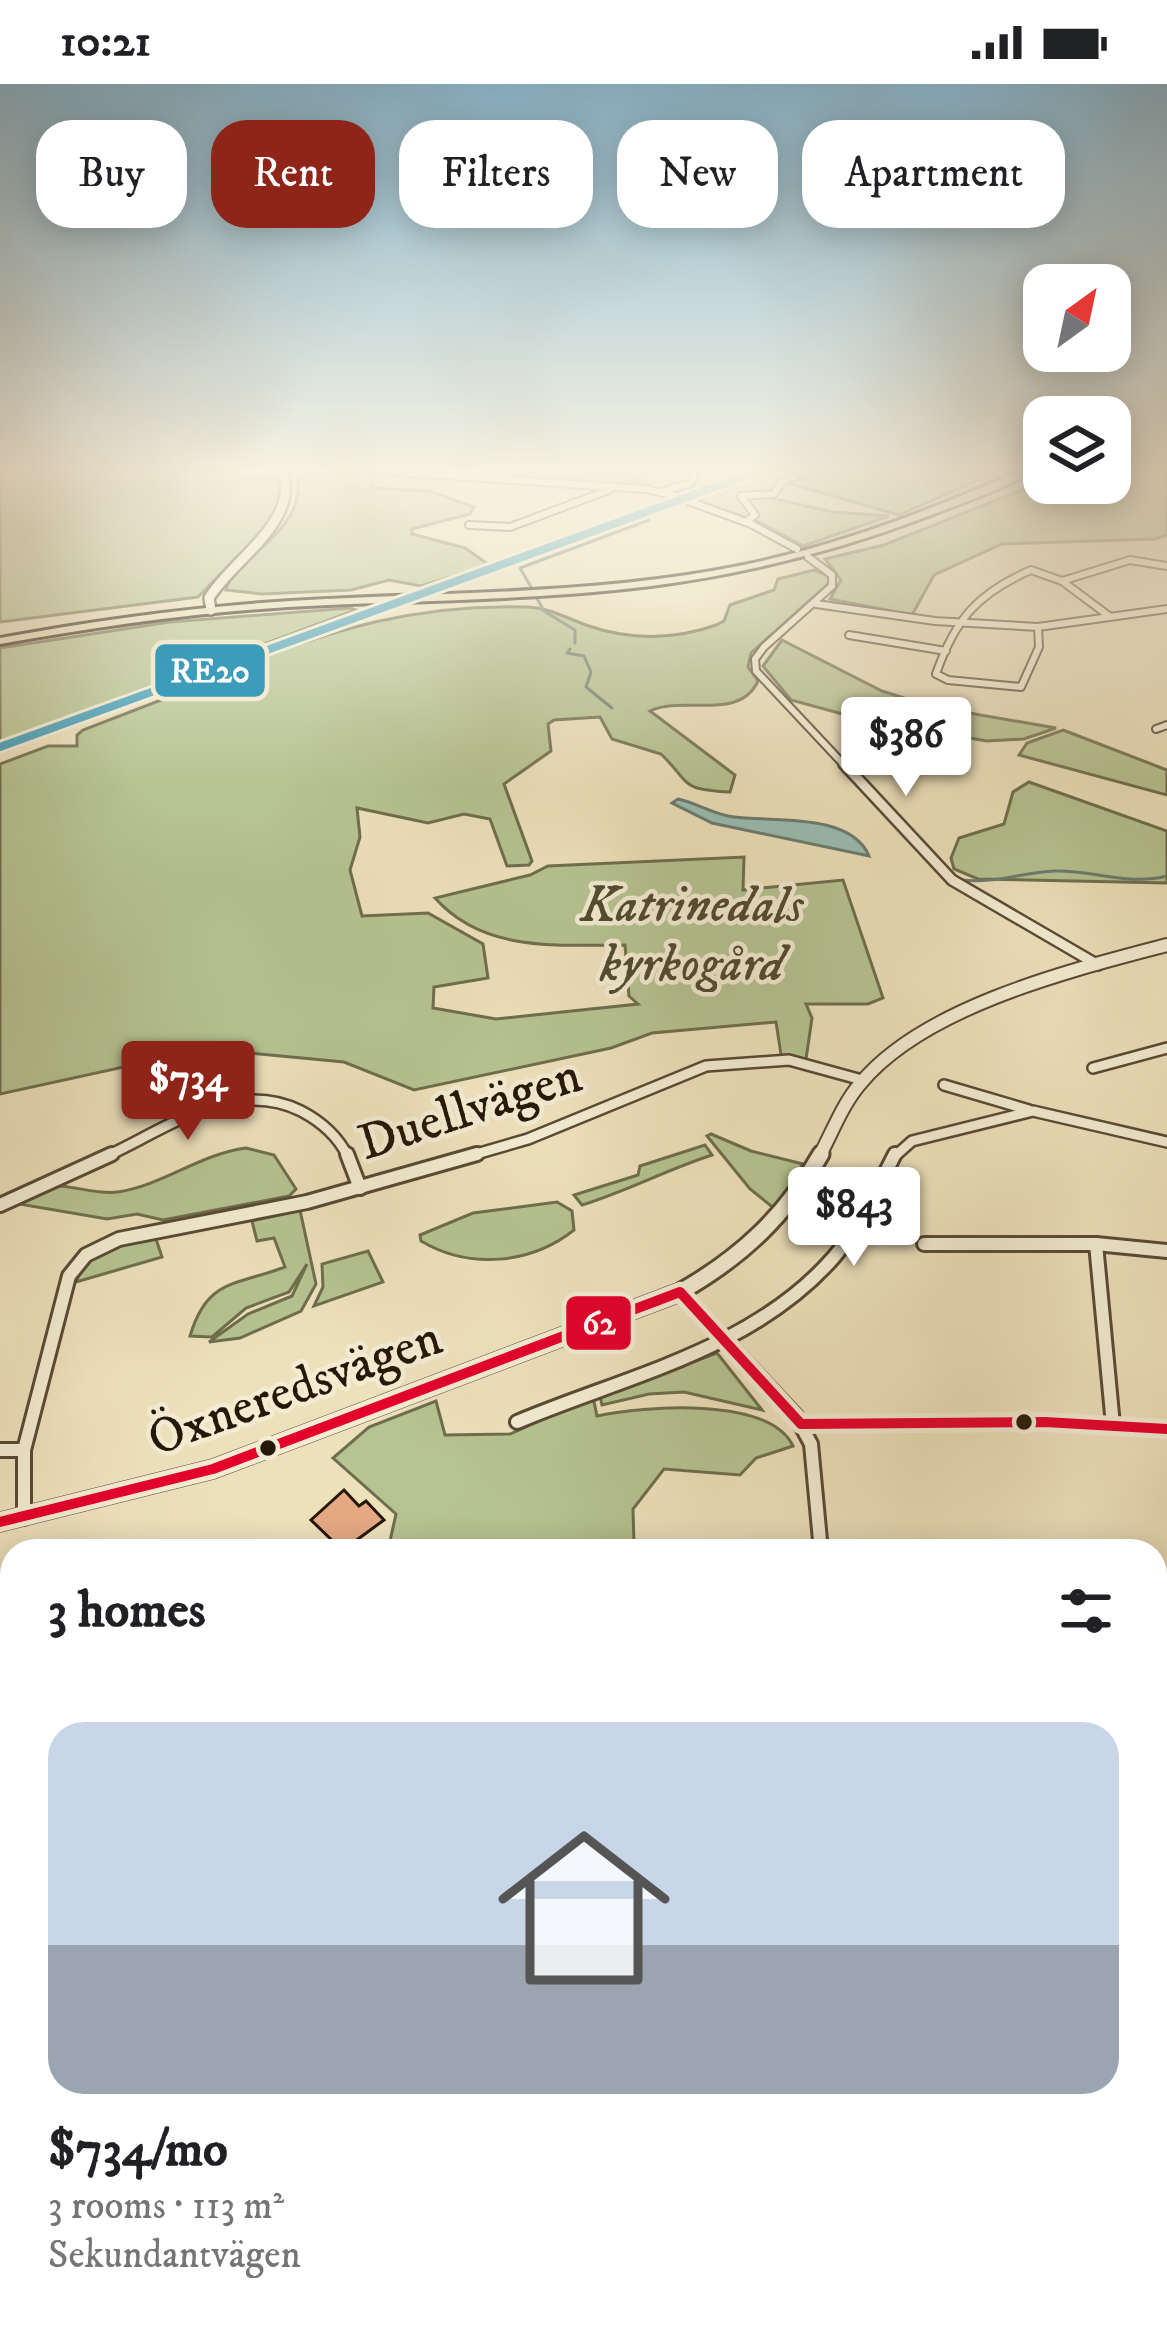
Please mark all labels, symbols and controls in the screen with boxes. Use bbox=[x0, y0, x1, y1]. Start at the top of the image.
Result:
text: 10:21 bbox=[60, 14, 151, 70]
chip: Buy bbox=[36, 120, 187, 228]
chip: Rent bbox=[211, 120, 375, 228]
chip: Filters bbox=[399, 120, 593, 228]
chip: New bbox=[617, 120, 778, 228]
chip: Apartment bbox=[802, 120, 1065, 228]
north arrow bbox=[1023, 264, 1131, 372]
map controls bbox=[1023, 264, 1131, 504]
button: layers bbox=[1023, 396, 1131, 504]
line badge: RE20 bbox=[153, 642, 267, 699]
text: RE20 bbox=[170, 652, 250, 693]
pin: $386 bbox=[835, 697, 977, 799]
text: $386 bbox=[868, 711, 944, 760]
park label: Katrinedals kyrkogård bbox=[579, 874, 805, 997]
pin: $734 bbox=[117, 1041, 259, 1143]
street label: Duellvägen bbox=[350, 1044, 590, 1176]
text: $734 bbox=[149, 1055, 227, 1104]
pin: $843 bbox=[783, 1167, 925, 1269]
text: $843 bbox=[815, 1181, 893, 1230]
line badge: 62 bbox=[564, 1294, 633, 1352]
text: 62 bbox=[582, 1304, 616, 1345]
street label: Öxneredsvägen bbox=[139, 1306, 451, 1472]
unlabelled marker bbox=[1013, 1411, 1035, 1433]
unlabelled marker bbox=[257, 1437, 279, 1459]
icon: filters bbox=[1053, 1578, 1119, 1644]
text: 3 homes bbox=[48, 1579, 206, 1643]
icon: home bbox=[476, 1800, 692, 2016]
text: $734/mo bbox=[48, 2118, 228, 2182]
text: 3 rooms · 113 m² bbox=[48, 2182, 284, 2231]
text: Sekundantvägen bbox=[48, 2231, 301, 2280]

